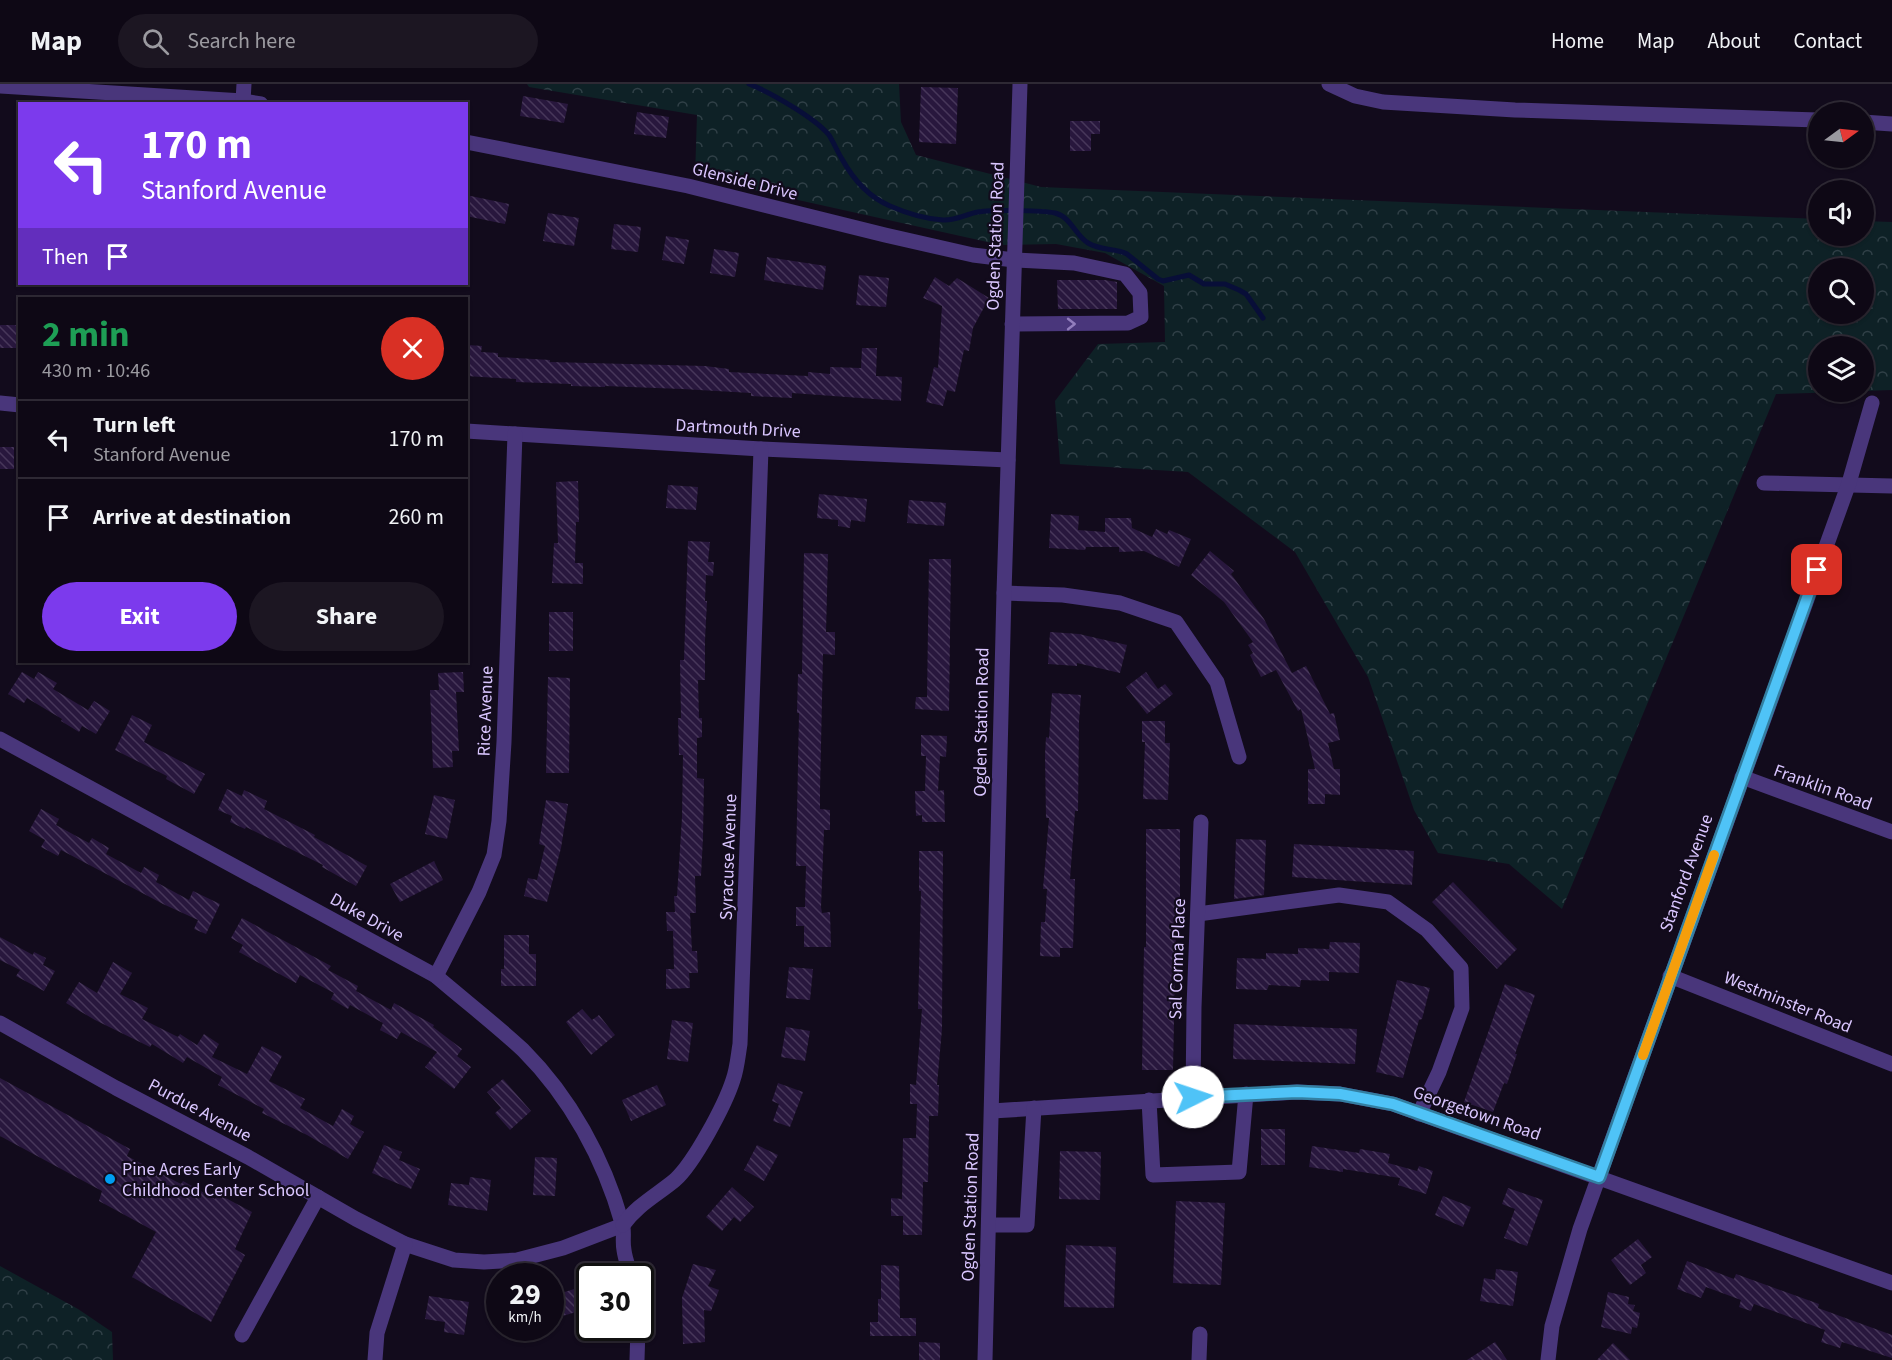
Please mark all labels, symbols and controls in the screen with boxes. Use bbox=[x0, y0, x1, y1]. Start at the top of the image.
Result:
search box bbox=[118, 14, 538, 68]
text: Map bbox=[30, 21, 82, 61]
icon: search bbox=[139, 25, 172, 58]
text: Search here bbox=[187, 25, 296, 57]
text: Home bbox=[1551, 26, 1604, 56]
text: Map bbox=[1637, 26, 1675, 56]
text: About bbox=[1708, 26, 1760, 56]
text: Contact bbox=[1793, 26, 1862, 56]
north arrow bbox=[1808, 102, 1874, 168]
map controls bbox=[1808, 102, 1874, 402]
text: 170 m bbox=[141, 115, 252, 175]
icon: left bbox=[42, 126, 120, 204]
street label: Glenside Drive bbox=[689, 156, 800, 207]
street label: Ogden Station Road bbox=[980, 161, 1011, 311]
text: Stanford Avenue bbox=[141, 171, 327, 210]
button: sound bbox=[1808, 180, 1874, 246]
icon: arrive bbox=[101, 240, 134, 273]
text: Then bbox=[42, 241, 89, 273]
button: search bbox=[1808, 258, 1874, 324]
text: 2 min bbox=[42, 309, 130, 360]
button: close bbox=[381, 317, 444, 380]
one-way arrow bbox=[1066, 318, 1075, 330]
button: layers bbox=[1808, 336, 1874, 402]
text: 430 m · 10:46 bbox=[42, 357, 150, 385]
text: Turn left bbox=[93, 409, 175, 441]
street label: Dartmouth Drive bbox=[675, 413, 801, 444]
icon: left bbox=[42, 423, 75, 456]
text: 170 m bbox=[389, 423, 444, 455]
text: Stanford Avenue bbox=[93, 441, 231, 469]
icon: arrive bbox=[42, 501, 75, 534]
text: Arrive at destination bbox=[93, 501, 291, 533]
text: 260 m bbox=[389, 501, 444, 533]
pin bbox=[1791, 544, 1842, 595]
icon: arrive bbox=[1800, 553, 1833, 586]
button: Exit bbox=[42, 582, 237, 651]
button: Share bbox=[249, 582, 444, 651]
street label: Ogden Station Road bbox=[968, 647, 995, 797]
street label: Rice Avenue bbox=[471, 665, 500, 757]
street label: Franklin Road bbox=[1770, 758, 1876, 817]
street label: Syracuse Avenue bbox=[714, 793, 743, 921]
street label: Stanford Avenue bbox=[1654, 811, 1719, 936]
street label: Duke Drive bbox=[325, 887, 408, 948]
street label: Sal Corma Place bbox=[1163, 898, 1192, 1020]
street label: Westminster Road bbox=[1720, 965, 1856, 1040]
position arrow bbox=[1161, 1065, 1225, 1129]
street label: Purdue Avenue bbox=[144, 1073, 256, 1148]
street label: Georgetown Road bbox=[1409, 1080, 1544, 1147]
street label: Ogden Station Road bbox=[955, 1132, 986, 1282]
place label: Pine Acres Early Childhood Center School bbox=[122, 1157, 309, 1203]
marker: Pine Acres Early Childhood Center School bbox=[103, 1172, 117, 1186]
speed limit sign: 30 bbox=[576, 1263, 654, 1341]
text: 29 bbox=[509, 1273, 541, 1316]
text: km/h bbox=[508, 1307, 542, 1328]

